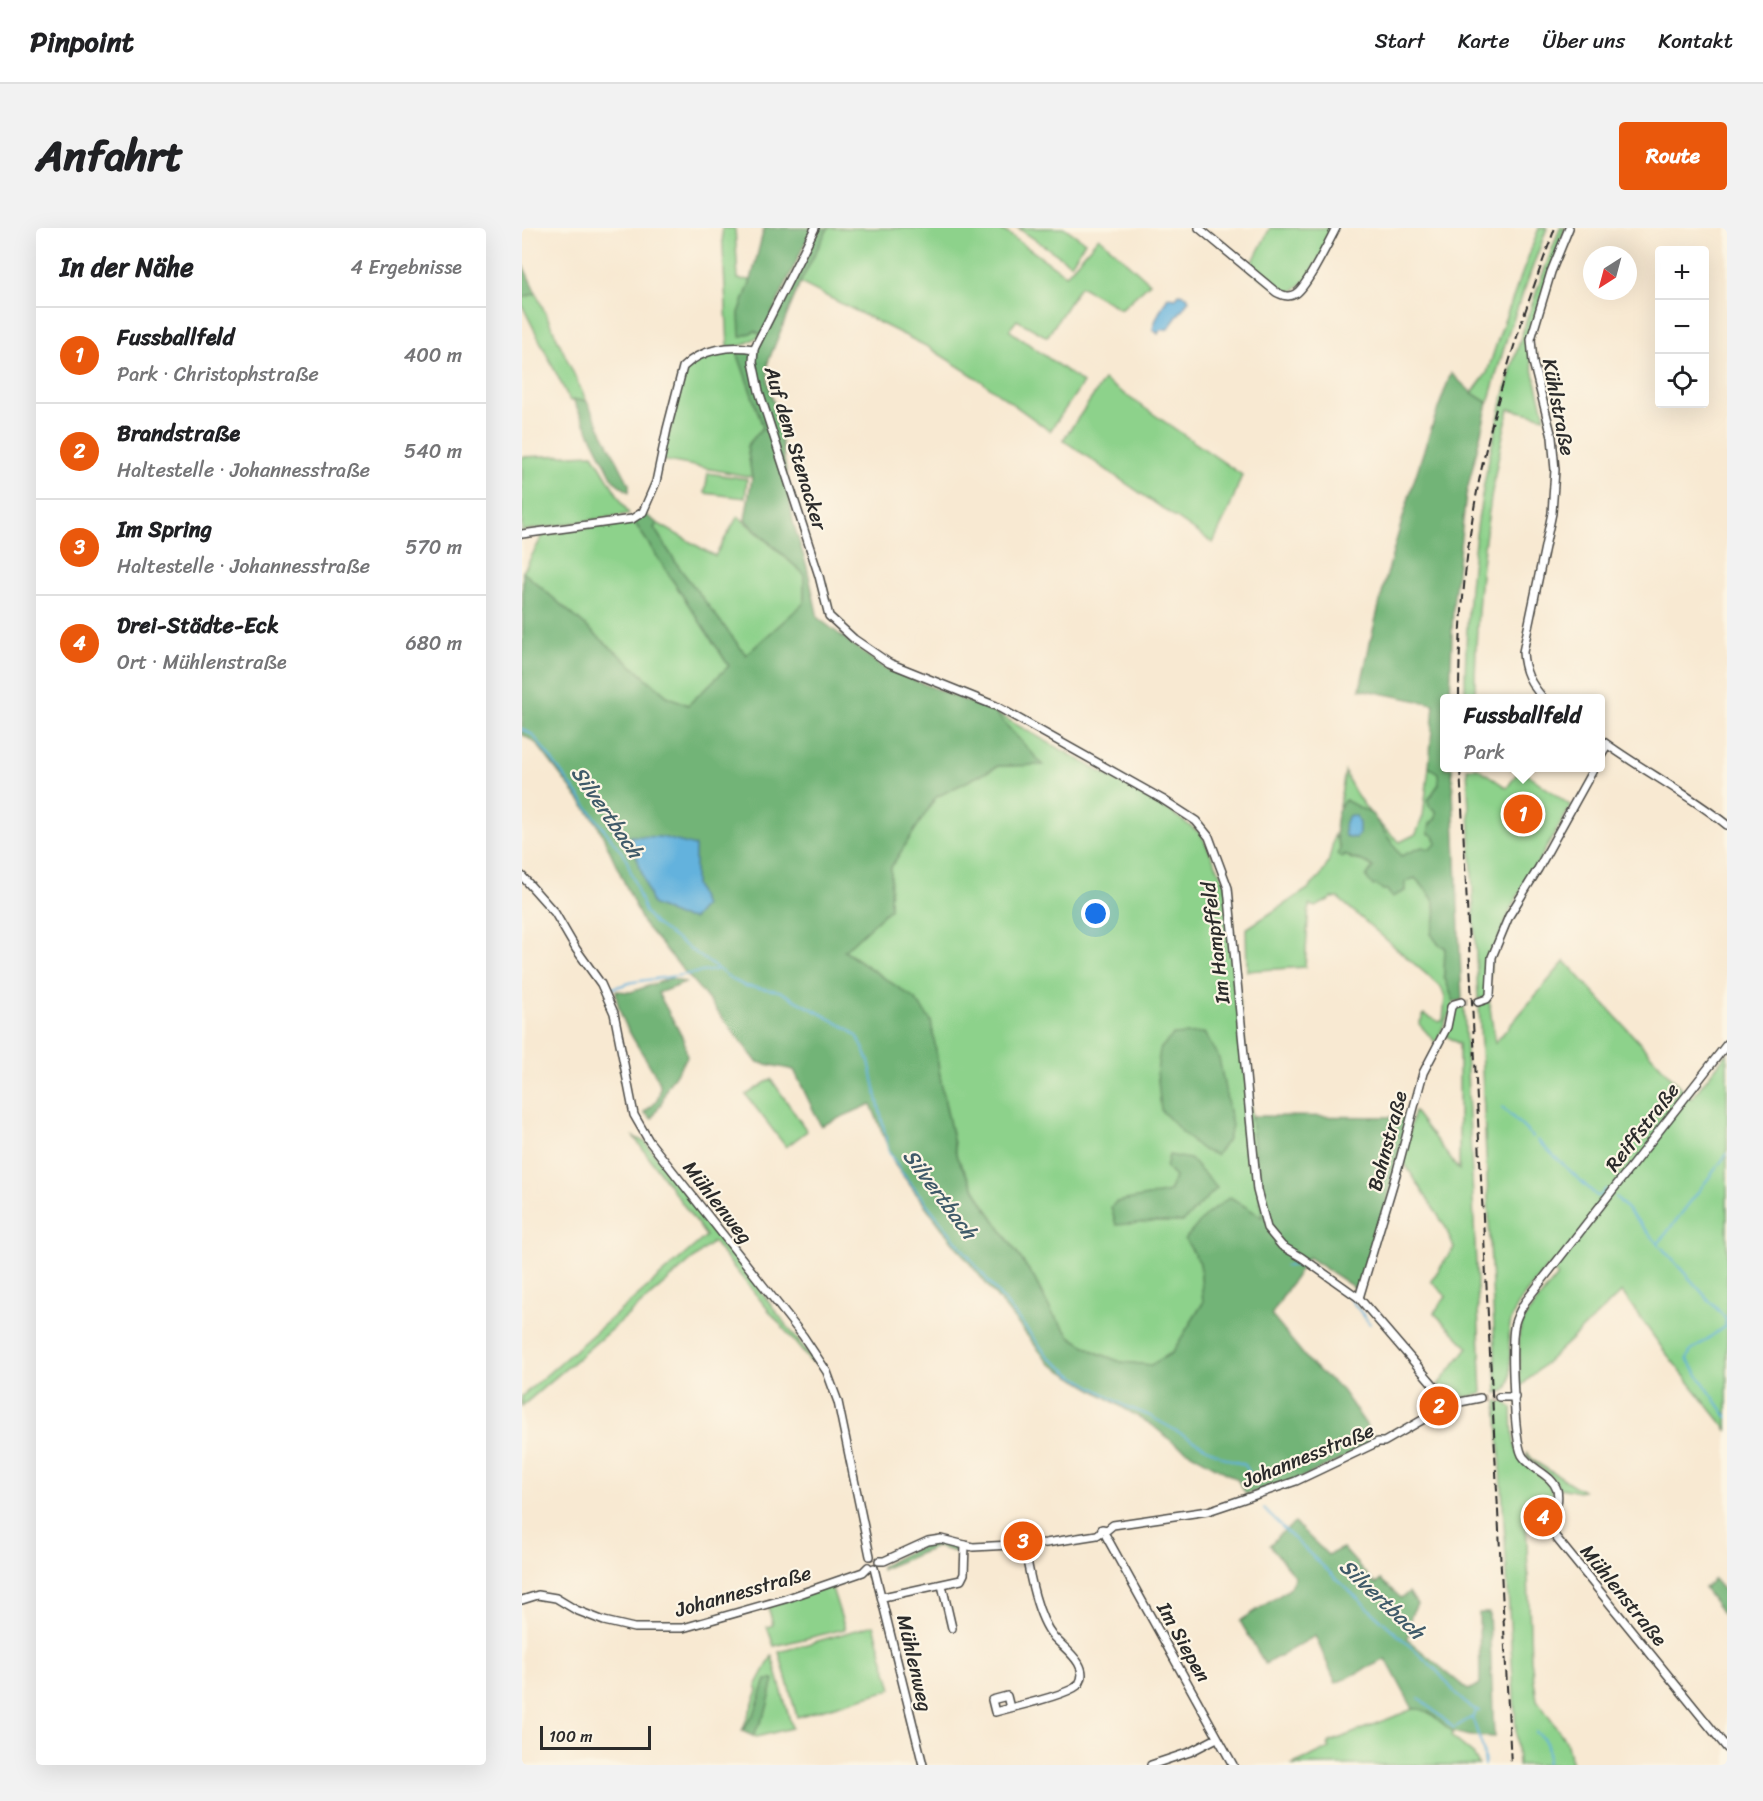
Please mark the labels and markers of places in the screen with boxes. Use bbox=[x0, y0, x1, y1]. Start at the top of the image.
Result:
pin: 1 bbox=[1504, 792, 1542, 836]
pin: 2 bbox=[1420, 1384, 1458, 1428]
pin: 4 bbox=[1524, 1494, 1562, 1540]
pin: 3 bbox=[1004, 1518, 1042, 1564]

